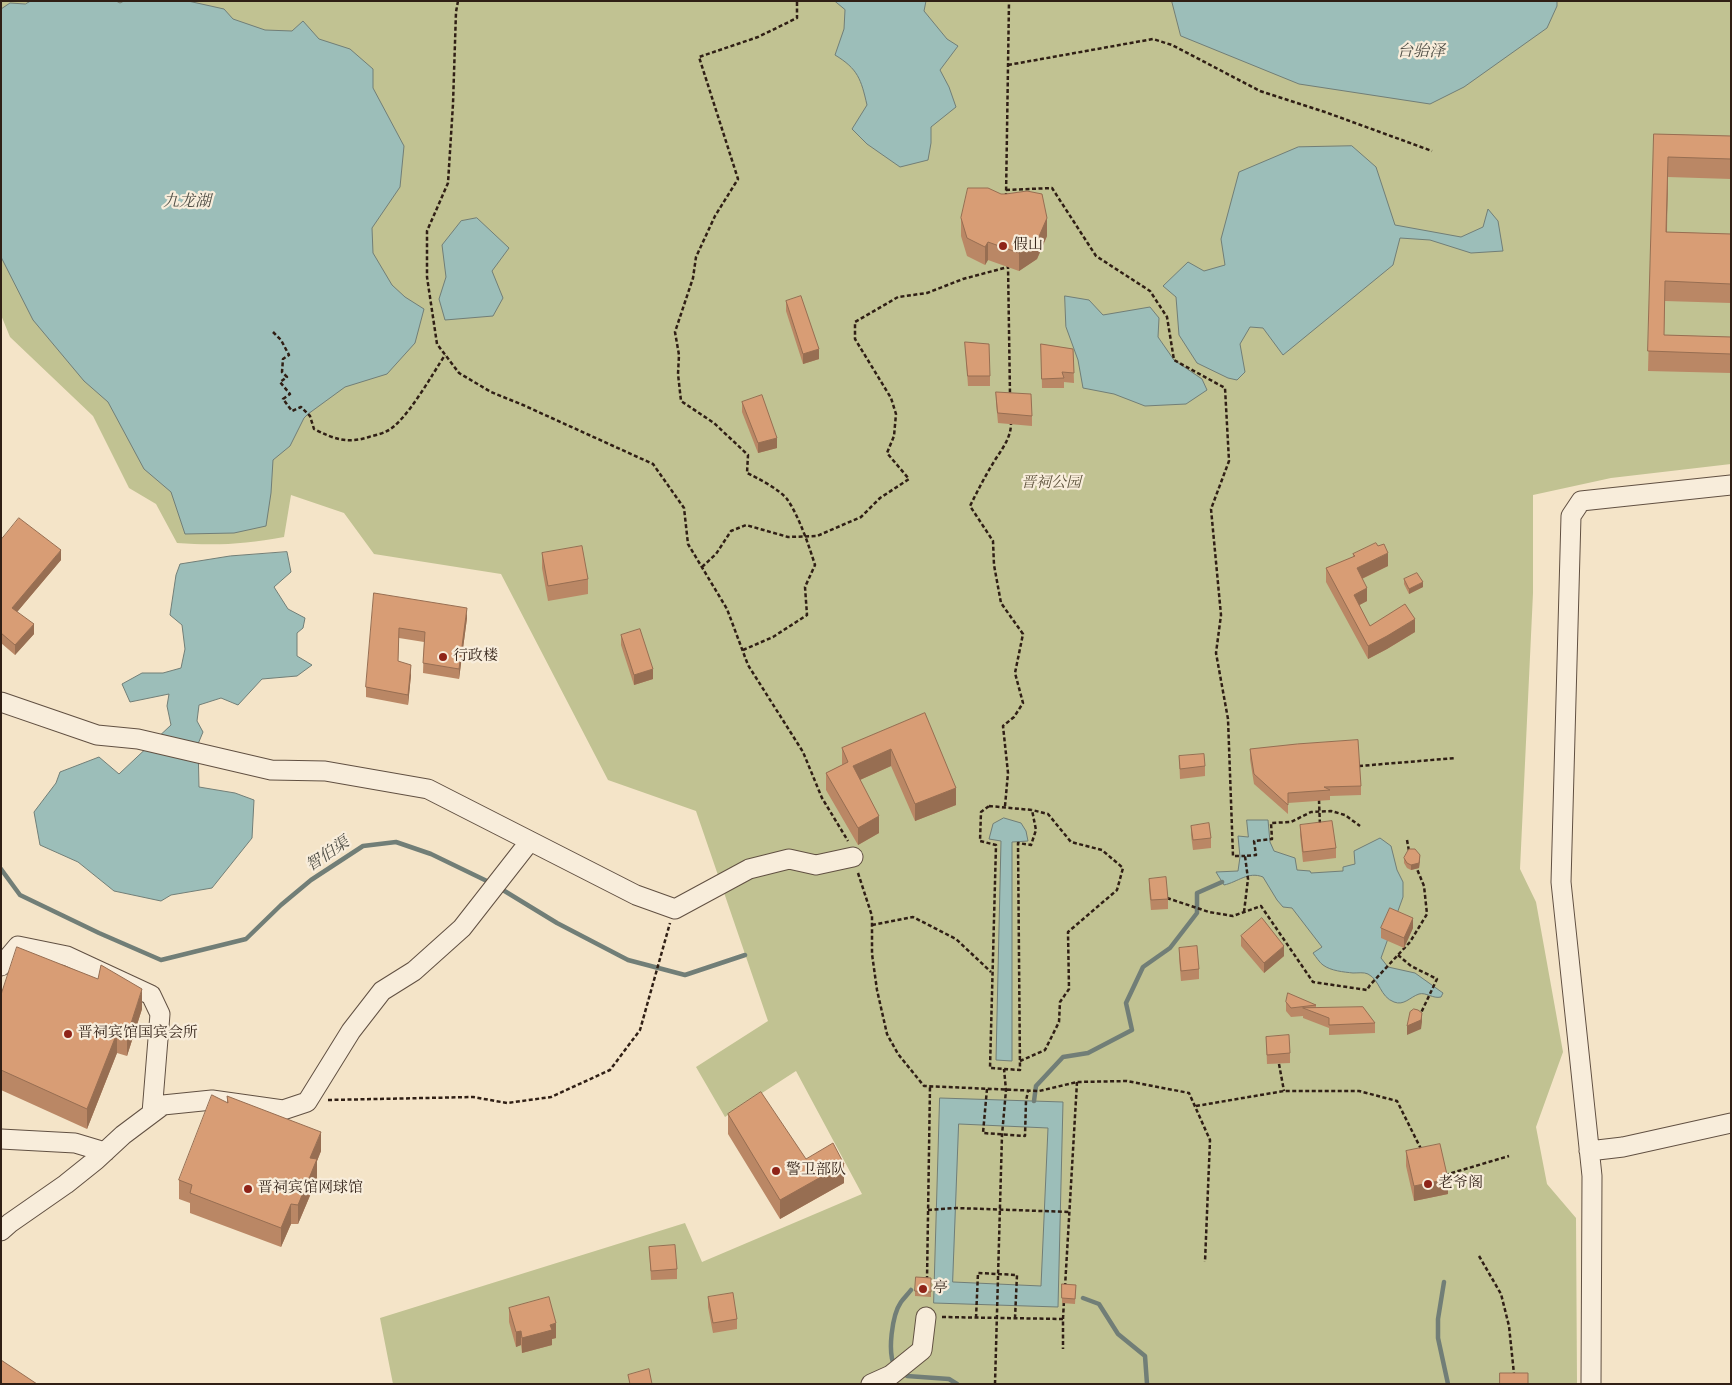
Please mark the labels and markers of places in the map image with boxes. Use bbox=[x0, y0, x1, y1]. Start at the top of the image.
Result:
place label: 假山 bbox=[1013, 237, 1043, 255]
marker: 假山 bbox=[997, 240, 1009, 252]
place label: 行政楼 bbox=[453, 648, 498, 666]
marker: 行政楼 bbox=[437, 651, 449, 663]
place label: 晋祠宾馆国宾会所 bbox=[78, 1025, 198, 1043]
marker: 晋祠宾馆国宾会所 bbox=[62, 1028, 74, 1040]
place label: 警卫部队 bbox=[786, 1162, 846, 1180]
marker: 警卫部队 bbox=[770, 1165, 782, 1177]
place label: 老爷阁 bbox=[1438, 1175, 1483, 1193]
marker: 老爷阁 bbox=[1422, 1178, 1434, 1190]
place label: 晋祠宾馆网球馆 bbox=[258, 1180, 363, 1198]
marker: 晋祠宾馆网球馆 bbox=[242, 1183, 254, 1195]
place label: 亭 bbox=[933, 1280, 948, 1298]
marker: 亭 bbox=[917, 1283, 929, 1295]

